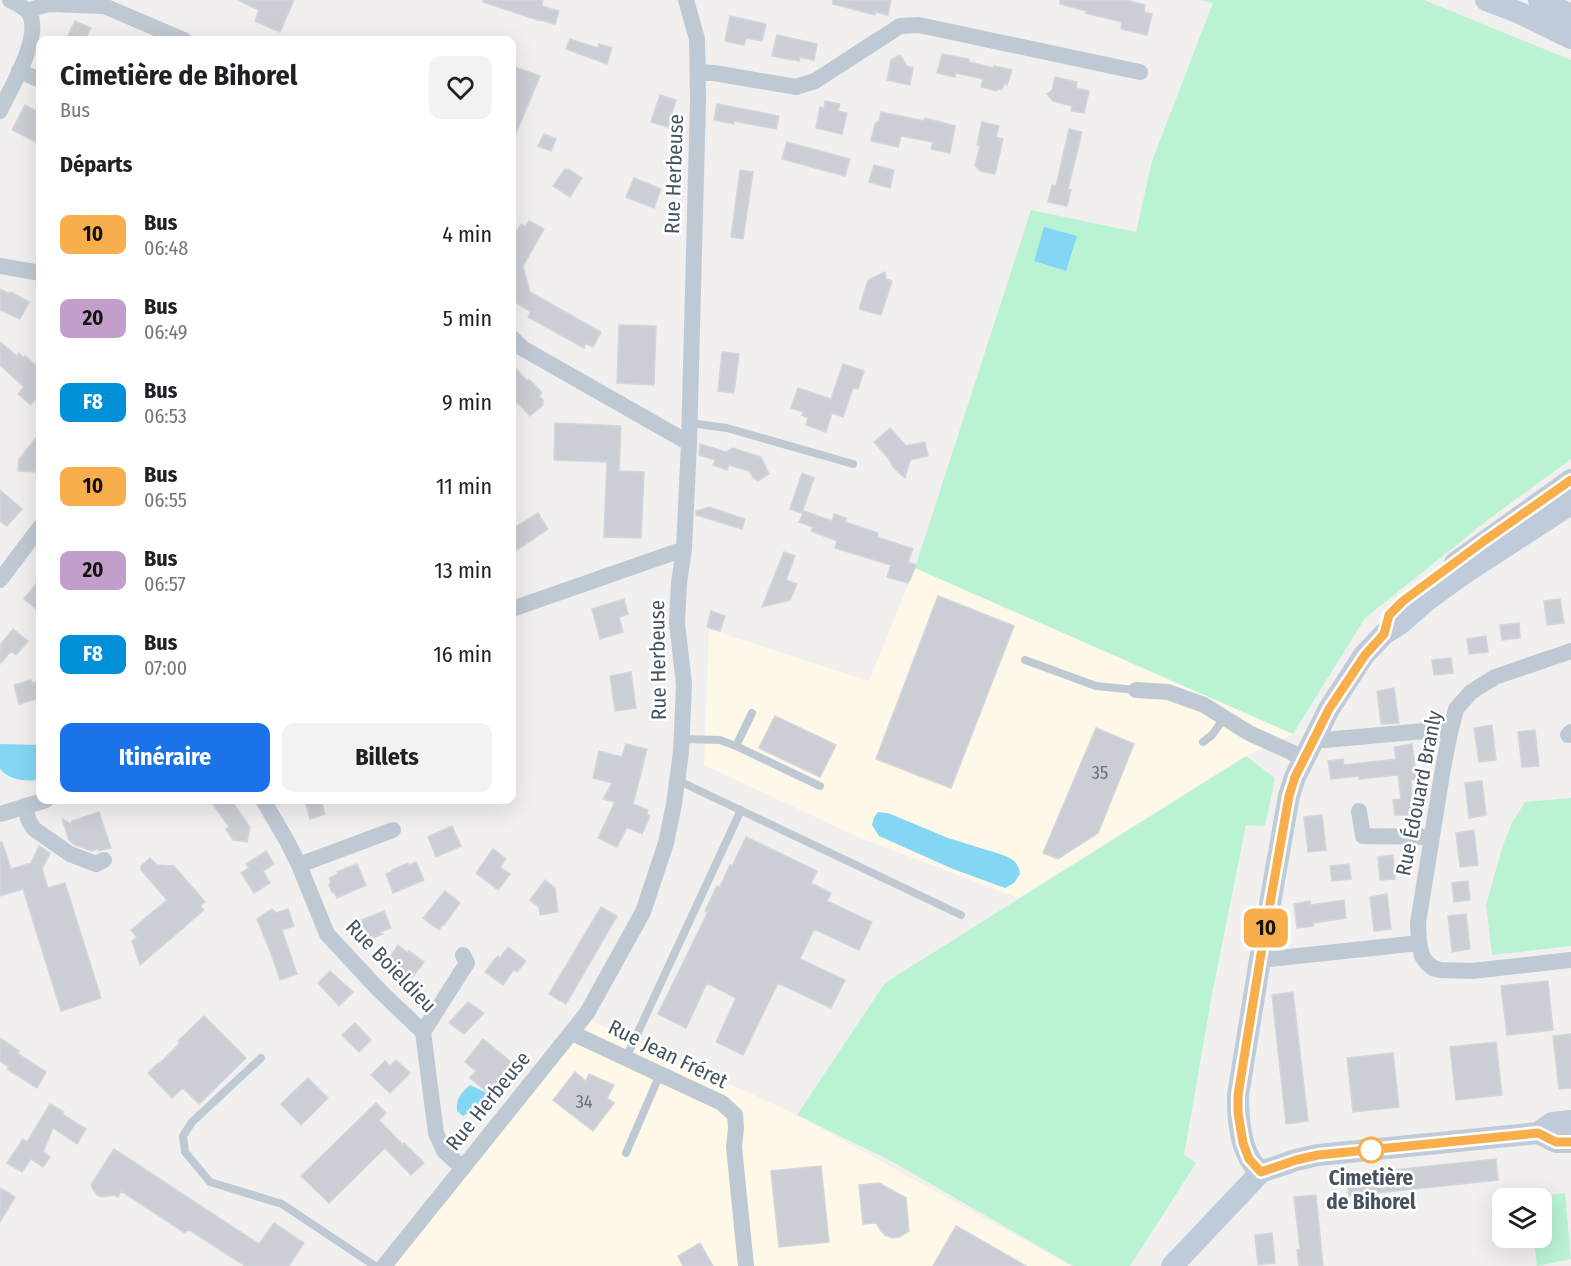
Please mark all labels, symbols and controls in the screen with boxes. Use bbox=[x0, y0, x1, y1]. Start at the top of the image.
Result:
button: heart bbox=[429, 56, 492, 119]
text: Cimetière de Bihorel bbox=[60, 59, 297, 92]
text: Bus bbox=[60, 98, 90, 122]
street label: Rue Herbeuse bbox=[659, 114, 689, 234]
text: Départs bbox=[60, 151, 132, 178]
text: Bus bbox=[144, 209, 177, 236]
text: 10 bbox=[83, 221, 103, 247]
text: 4 min bbox=[442, 221, 492, 248]
text: 06:48 bbox=[144, 236, 188, 260]
text: Bus bbox=[144, 293, 177, 320]
text: 20 bbox=[82, 305, 104, 331]
text: 5 min bbox=[443, 305, 492, 332]
text: 06:49 bbox=[144, 320, 188, 344]
text: Bus bbox=[144, 377, 177, 404]
text: F8 bbox=[83, 389, 103, 415]
text: 9 min bbox=[442, 389, 492, 416]
text: 06:53 bbox=[144, 404, 187, 428]
text: Bus bbox=[144, 461, 177, 488]
text: 10 bbox=[83, 473, 103, 499]
text: 11 min bbox=[436, 473, 492, 500]
text: 06:55 bbox=[144, 488, 187, 512]
text: Bus bbox=[144, 545, 177, 572]
text: 20 bbox=[82, 557, 104, 583]
text: 13 min bbox=[434, 557, 492, 584]
text: 06:57 bbox=[144, 572, 186, 596]
street label: Rue Herbeuse bbox=[644, 600, 672, 720]
text: Bus bbox=[144, 629, 177, 656]
text: F8 bbox=[83, 641, 103, 667]
text: 16 min bbox=[433, 641, 492, 668]
text: 07:00 bbox=[144, 656, 187, 680]
street label: Rue Édouard Branly bbox=[1390, 707, 1448, 878]
button: Itinéraire bbox=[60, 723, 270, 792]
button: Billets bbox=[282, 723, 492, 792]
house number: 35 bbox=[1092, 762, 1108, 784]
line badge: 10 bbox=[1239, 908, 1293, 948]
street label: Rue Boieldieu bbox=[340, 914, 442, 1018]
text: 10 bbox=[1256, 915, 1276, 941]
street label: Rue Jean Fréret bbox=[604, 1014, 732, 1094]
street label: Rue Herbeuse bbox=[440, 1046, 536, 1156]
house number: 34 bbox=[576, 1091, 593, 1113]
marker: Cimetière de Bihorel bbox=[1358, 1137, 1384, 1163]
place label: Cimetière de Bihorel bbox=[1326, 1165, 1416, 1215]
map controls bbox=[1492, 1188, 1552, 1248]
button: layers bbox=[1492, 1188, 1552, 1248]

